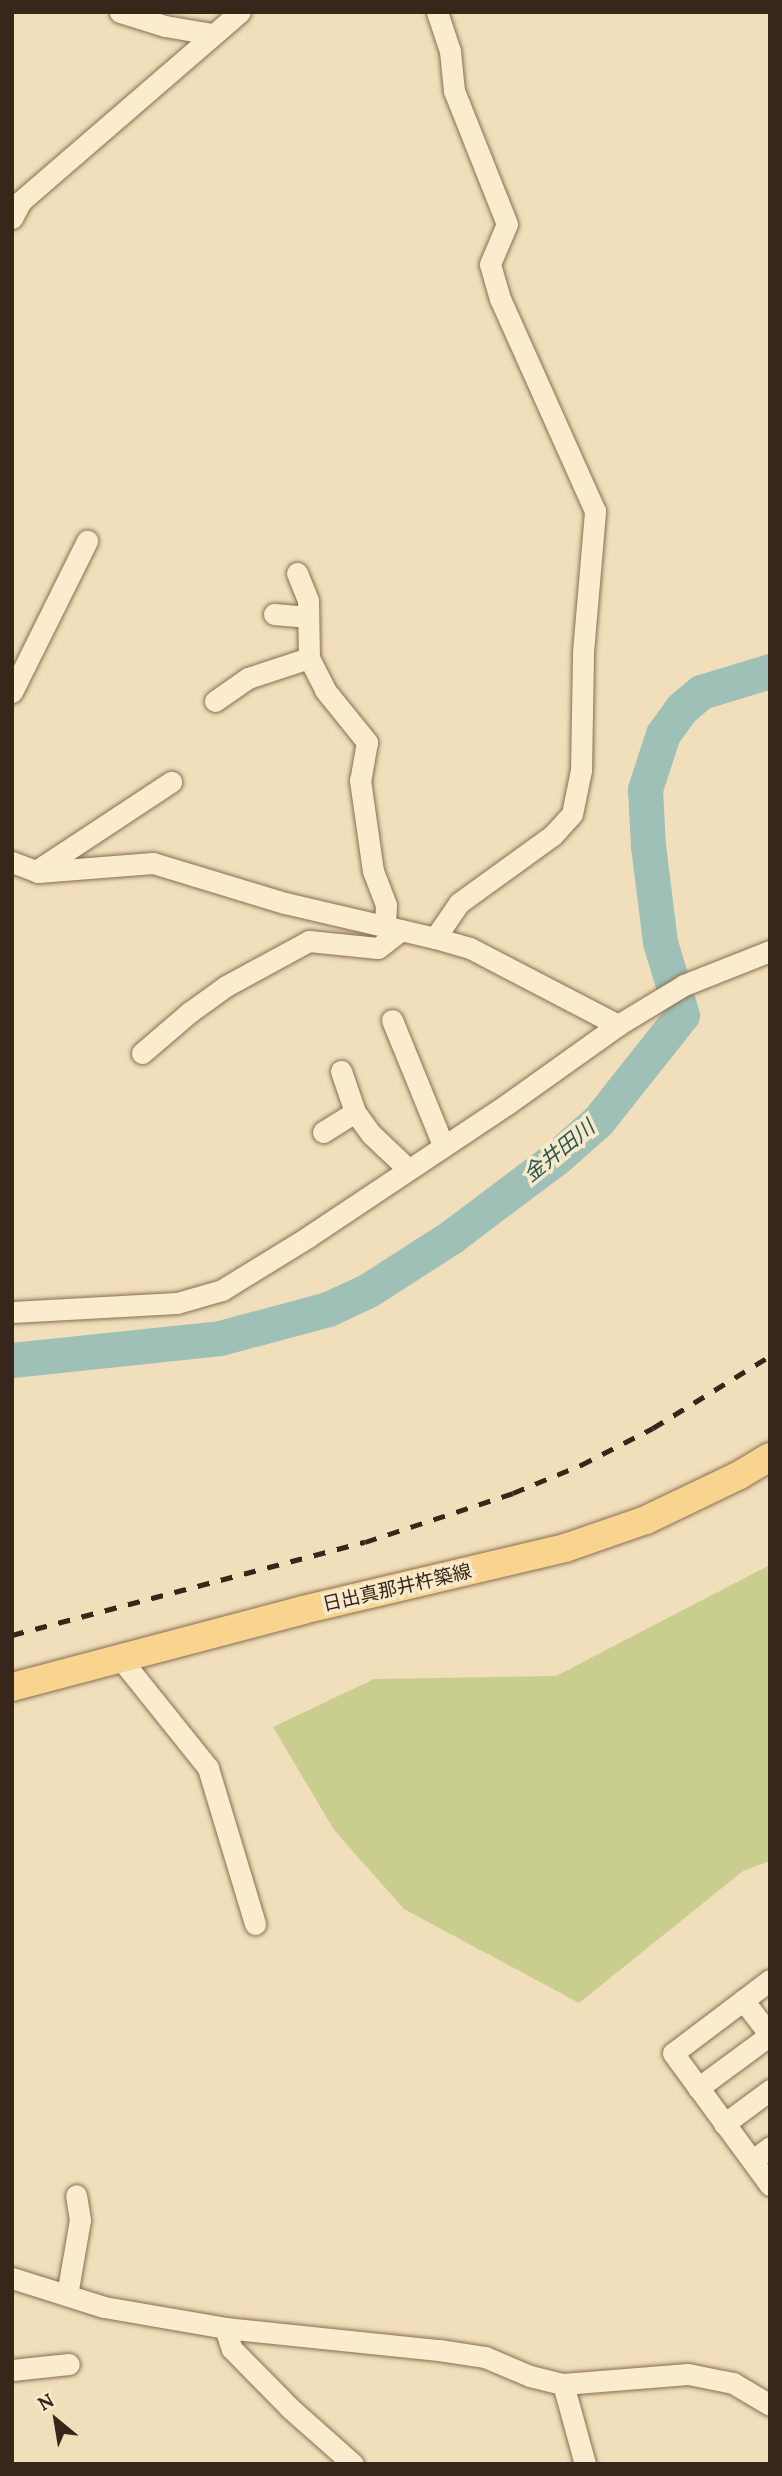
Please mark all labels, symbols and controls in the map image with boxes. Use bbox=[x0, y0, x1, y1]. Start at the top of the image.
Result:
water label: 金井田川 bbox=[518, 1115, 600, 1187]
street label: 日出真那井杵築線 bbox=[320, 1560, 474, 1616]
north arrow bbox=[21, 2385, 91, 2455]
text: N bbox=[33, 2388, 58, 2416]

